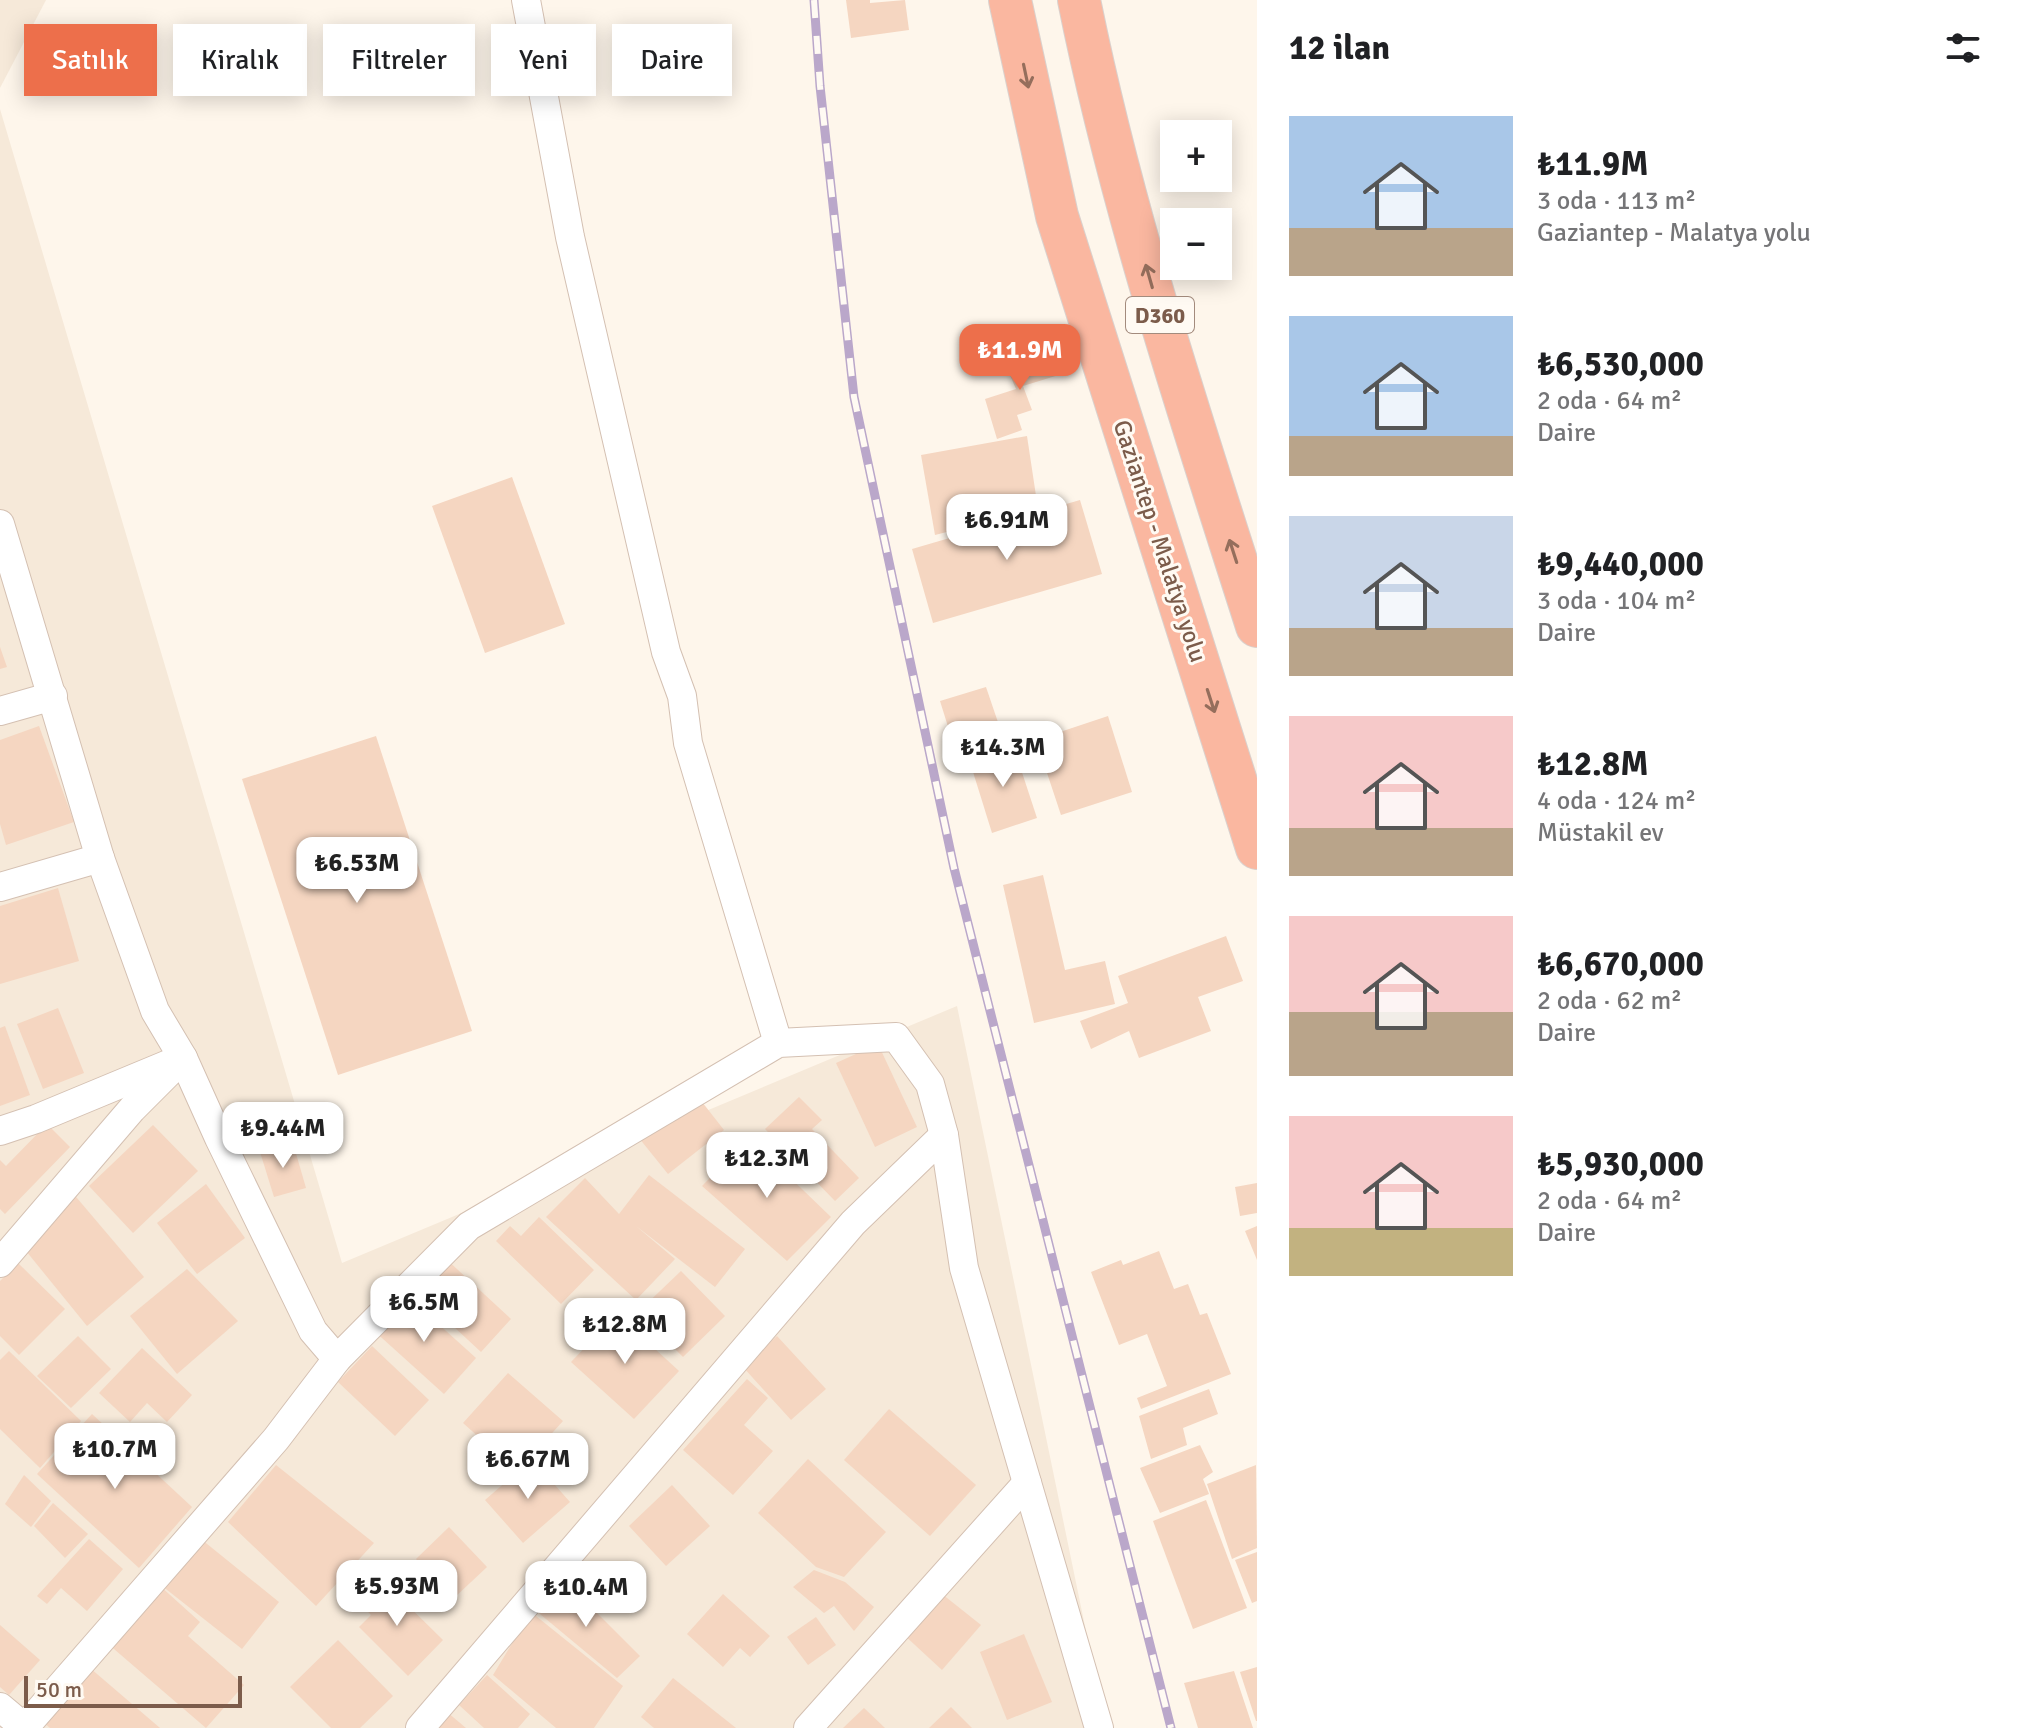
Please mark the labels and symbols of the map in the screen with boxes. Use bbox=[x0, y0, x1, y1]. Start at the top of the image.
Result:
one-way arrow bbox=[1019, 63, 1034, 89]
one-way arrow bbox=[1141, 264, 1156, 290]
road number: D360 bbox=[1126, 297, 1194, 333]
pin: ₺11.9M bbox=[955, 324, 1085, 392]
street label: Gaziantep - Malatya yolu bbox=[1107, 416, 1213, 666]
pin: ₺6.91M bbox=[942, 494, 1072, 562]
one-way arrow bbox=[1225, 539, 1240, 565]
one-way arrow bbox=[1205, 688, 1219, 713]
pin: ₺14.3M bbox=[938, 721, 1068, 789]
pin: ₺6.53M bbox=[292, 837, 422, 905]
pin: ₺9.44M bbox=[218, 1102, 348, 1170]
pin: ₺12.3M bbox=[702, 1132, 832, 1200]
pin: ₺6.5M bbox=[368, 1276, 480, 1344]
pin: ₺12.8M bbox=[560, 1298, 690, 1366]
pin: ₺10.7M bbox=[50, 1423, 180, 1491]
pin: ₺6.67M bbox=[463, 1433, 593, 1501]
pin: ₺5.93M bbox=[332, 1560, 462, 1628]
pin: ₺10.4M bbox=[521, 1561, 651, 1629]
scale bar bbox=[24, 1672, 242, 1708]

